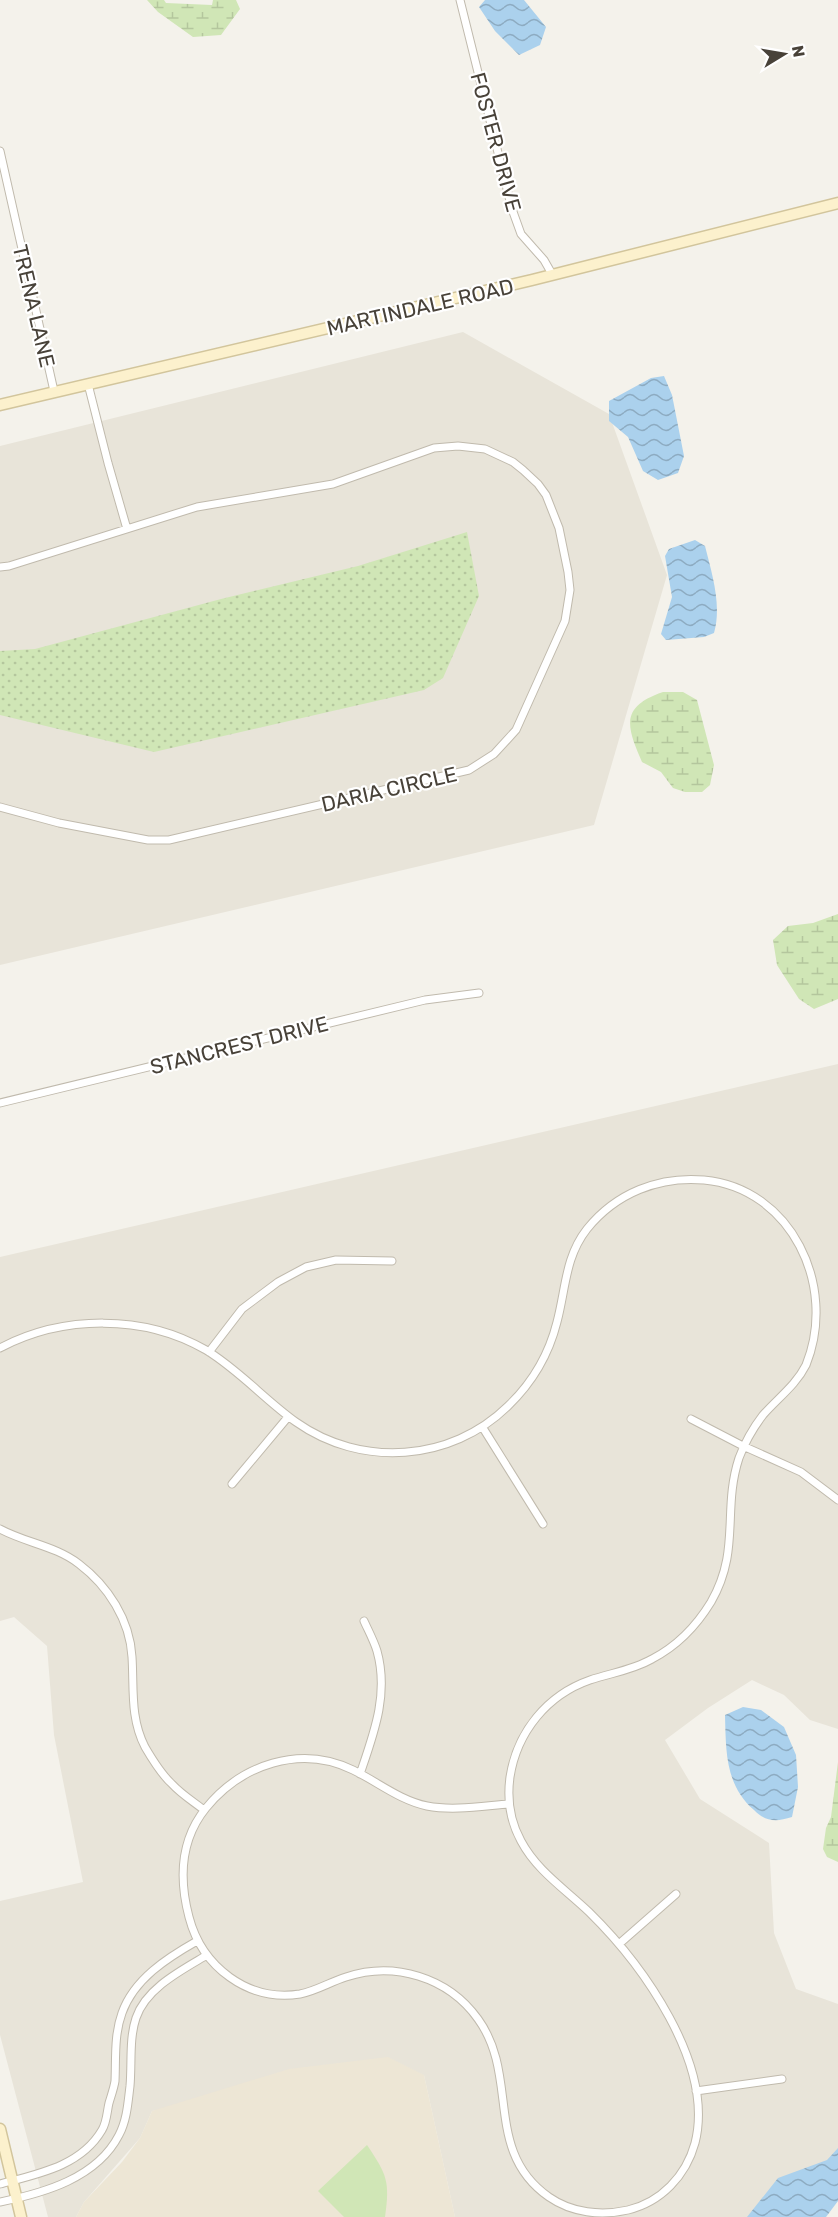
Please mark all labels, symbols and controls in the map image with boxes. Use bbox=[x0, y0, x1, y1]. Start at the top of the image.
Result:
north arrow bbox=[754, 24, 814, 84]
text: N bbox=[788, 44, 809, 59]
street label: FOSTER DRIVE bbox=[465, 69, 527, 215]
street label: TRENA LANE bbox=[8, 242, 60, 370]
street label: MARTINDALE ROAD bbox=[324, 273, 516, 341]
street label: DARIA CIRCLE bbox=[319, 761, 459, 817]
street label: STANCREST DRIVE bbox=[147, 1011, 331, 1079]

